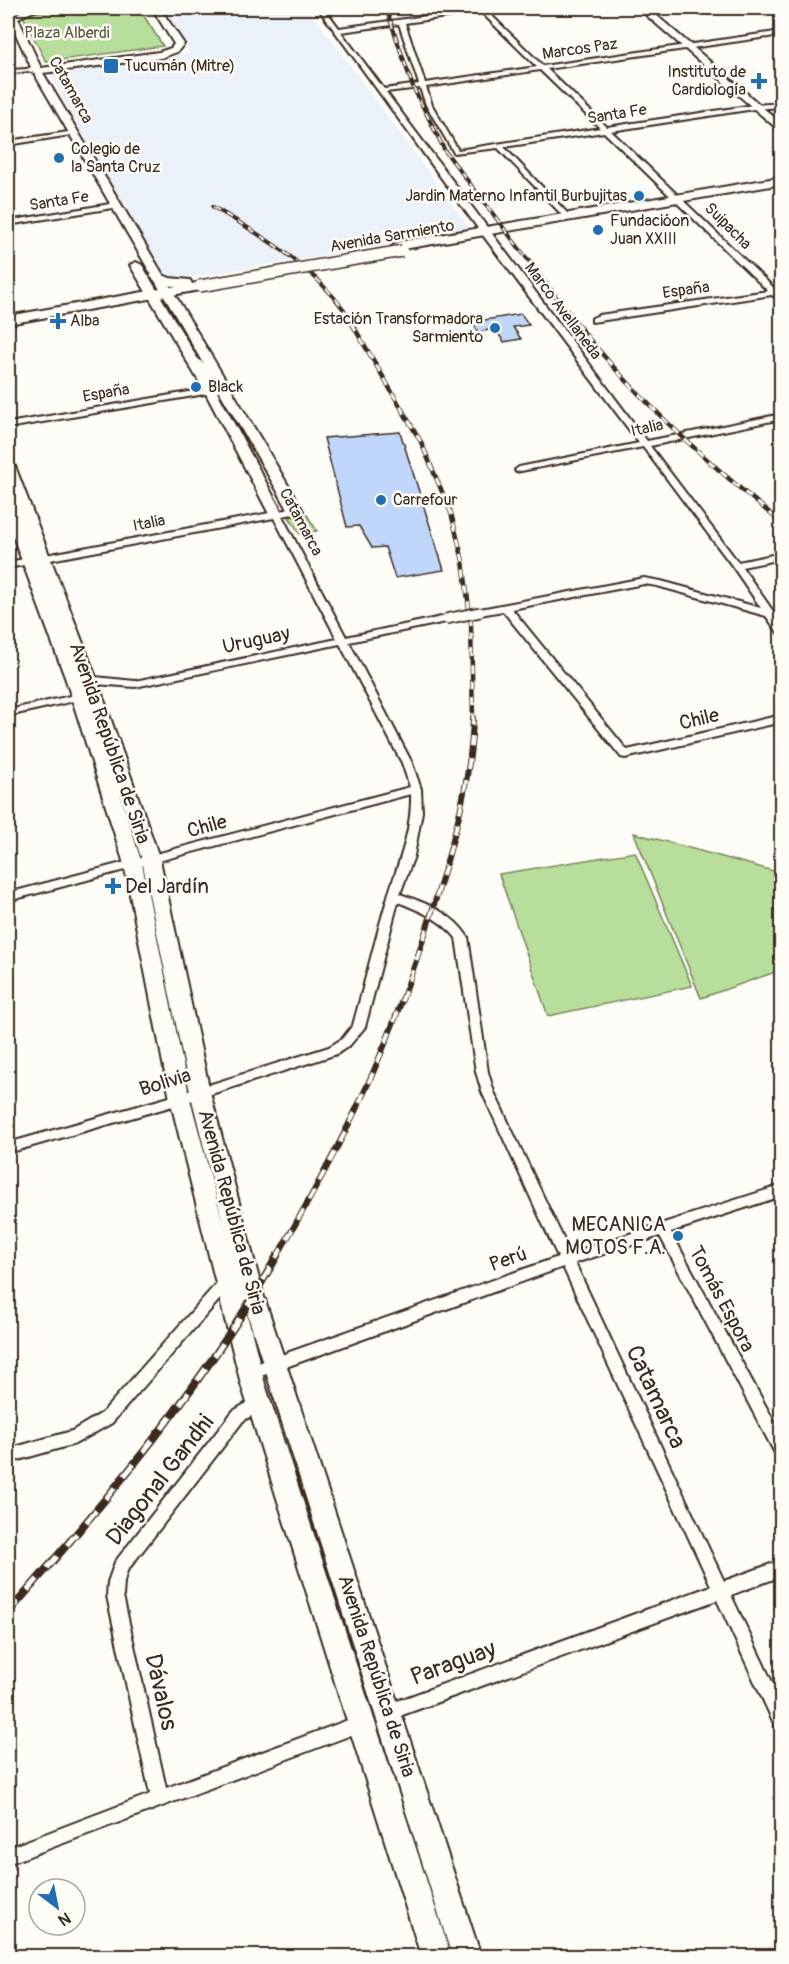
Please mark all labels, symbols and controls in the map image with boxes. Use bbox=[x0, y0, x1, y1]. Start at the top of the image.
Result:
park label: Plaza Alberdi bbox=[24, 23, 110, 43]
street label: Marcos Paz bbox=[541, 34, 619, 64]
street label: Catamarca bbox=[44, 53, 98, 127]
place label: Tucumán (Mitre) bbox=[124, 56, 235, 76]
marker: Tucumán (Mitre) bbox=[102, 57, 120, 75]
place label: Instituto de Cardiología bbox=[667, 62, 746, 100]
marker: Instituto de Cardiología bbox=[750, 72, 768, 90]
street label: Santa Fe bbox=[586, 99, 648, 129]
place label: Colegio de la Santa Cruz bbox=[71, 139, 160, 177]
marker: Colegio de la Santa Cruz bbox=[52, 151, 66, 165]
street label: Santa Fe bbox=[28, 186, 90, 216]
place label: Jardin Materno Infantil Burbujitas bbox=[405, 186, 627, 206]
marker: Jardin Materno Infantil Burbujitas bbox=[632, 189, 646, 203]
street label: Suipacha bbox=[700, 198, 756, 254]
place label: Fundacióon Juan XXIII bbox=[610, 211, 689, 249]
street label: Avenida Sarmiento bbox=[328, 215, 456, 257]
marker: Fundacióon Juan XXIII bbox=[591, 223, 605, 237]
street label: Marco Avellaneda bbox=[520, 259, 606, 363]
street label: España bbox=[661, 277, 711, 303]
place label: Estación Transformadora Sarmiento bbox=[314, 309, 483, 347]
place label: Alba bbox=[70, 311, 100, 331]
marker: Alba bbox=[51, 314, 65, 328]
marker: Estación Transformadora Sarmiento bbox=[488, 321, 502, 335]
place label: Black bbox=[208, 377, 243, 397]
street label: España bbox=[81, 379, 131, 407]
marker: Black bbox=[189, 380, 203, 394]
street label: Italia bbox=[629, 415, 665, 441]
street label: Catamarca bbox=[275, 485, 327, 559]
place label: Carrefour bbox=[393, 490, 457, 510]
marker: Carrefour bbox=[374, 493, 388, 507]
street label: Italia bbox=[131, 510, 167, 536]
street label: Uruguay bbox=[220, 621, 292, 659]
street label: Avenida República de Siria bbox=[64, 639, 156, 847]
street label: Chile bbox=[677, 702, 721, 736]
street label: Chile bbox=[184, 809, 230, 843]
place label: Del Jardín bbox=[125, 874, 209, 899]
marker: Del Jardín bbox=[106, 879, 120, 893]
street label: Bolivia bbox=[136, 1062, 194, 1102]
street label: Avenida República de Siria bbox=[193, 1107, 271, 1317]
place label: MECANICA MOTOS F.A. bbox=[565, 1212, 666, 1260]
marker: MECANICA MOTOS F.A. bbox=[671, 1229, 685, 1243]
street label: Perú bbox=[486, 1241, 530, 1277]
street label: Tomás Espora bbox=[684, 1242, 760, 1356]
street label: Catamarca bbox=[620, 1341, 692, 1453]
street label: Diagonal Gandhi bbox=[100, 1409, 220, 1551]
street label: Avenida República de Siria bbox=[332, 1572, 422, 1780]
street label: Paraguay bbox=[406, 1634, 500, 1692]
street label: Dávalos bbox=[138, 1651, 184, 1733]
north arrow bbox=[27, 1877, 87, 1937]
text: N bbox=[54, 1908, 74, 1930]

